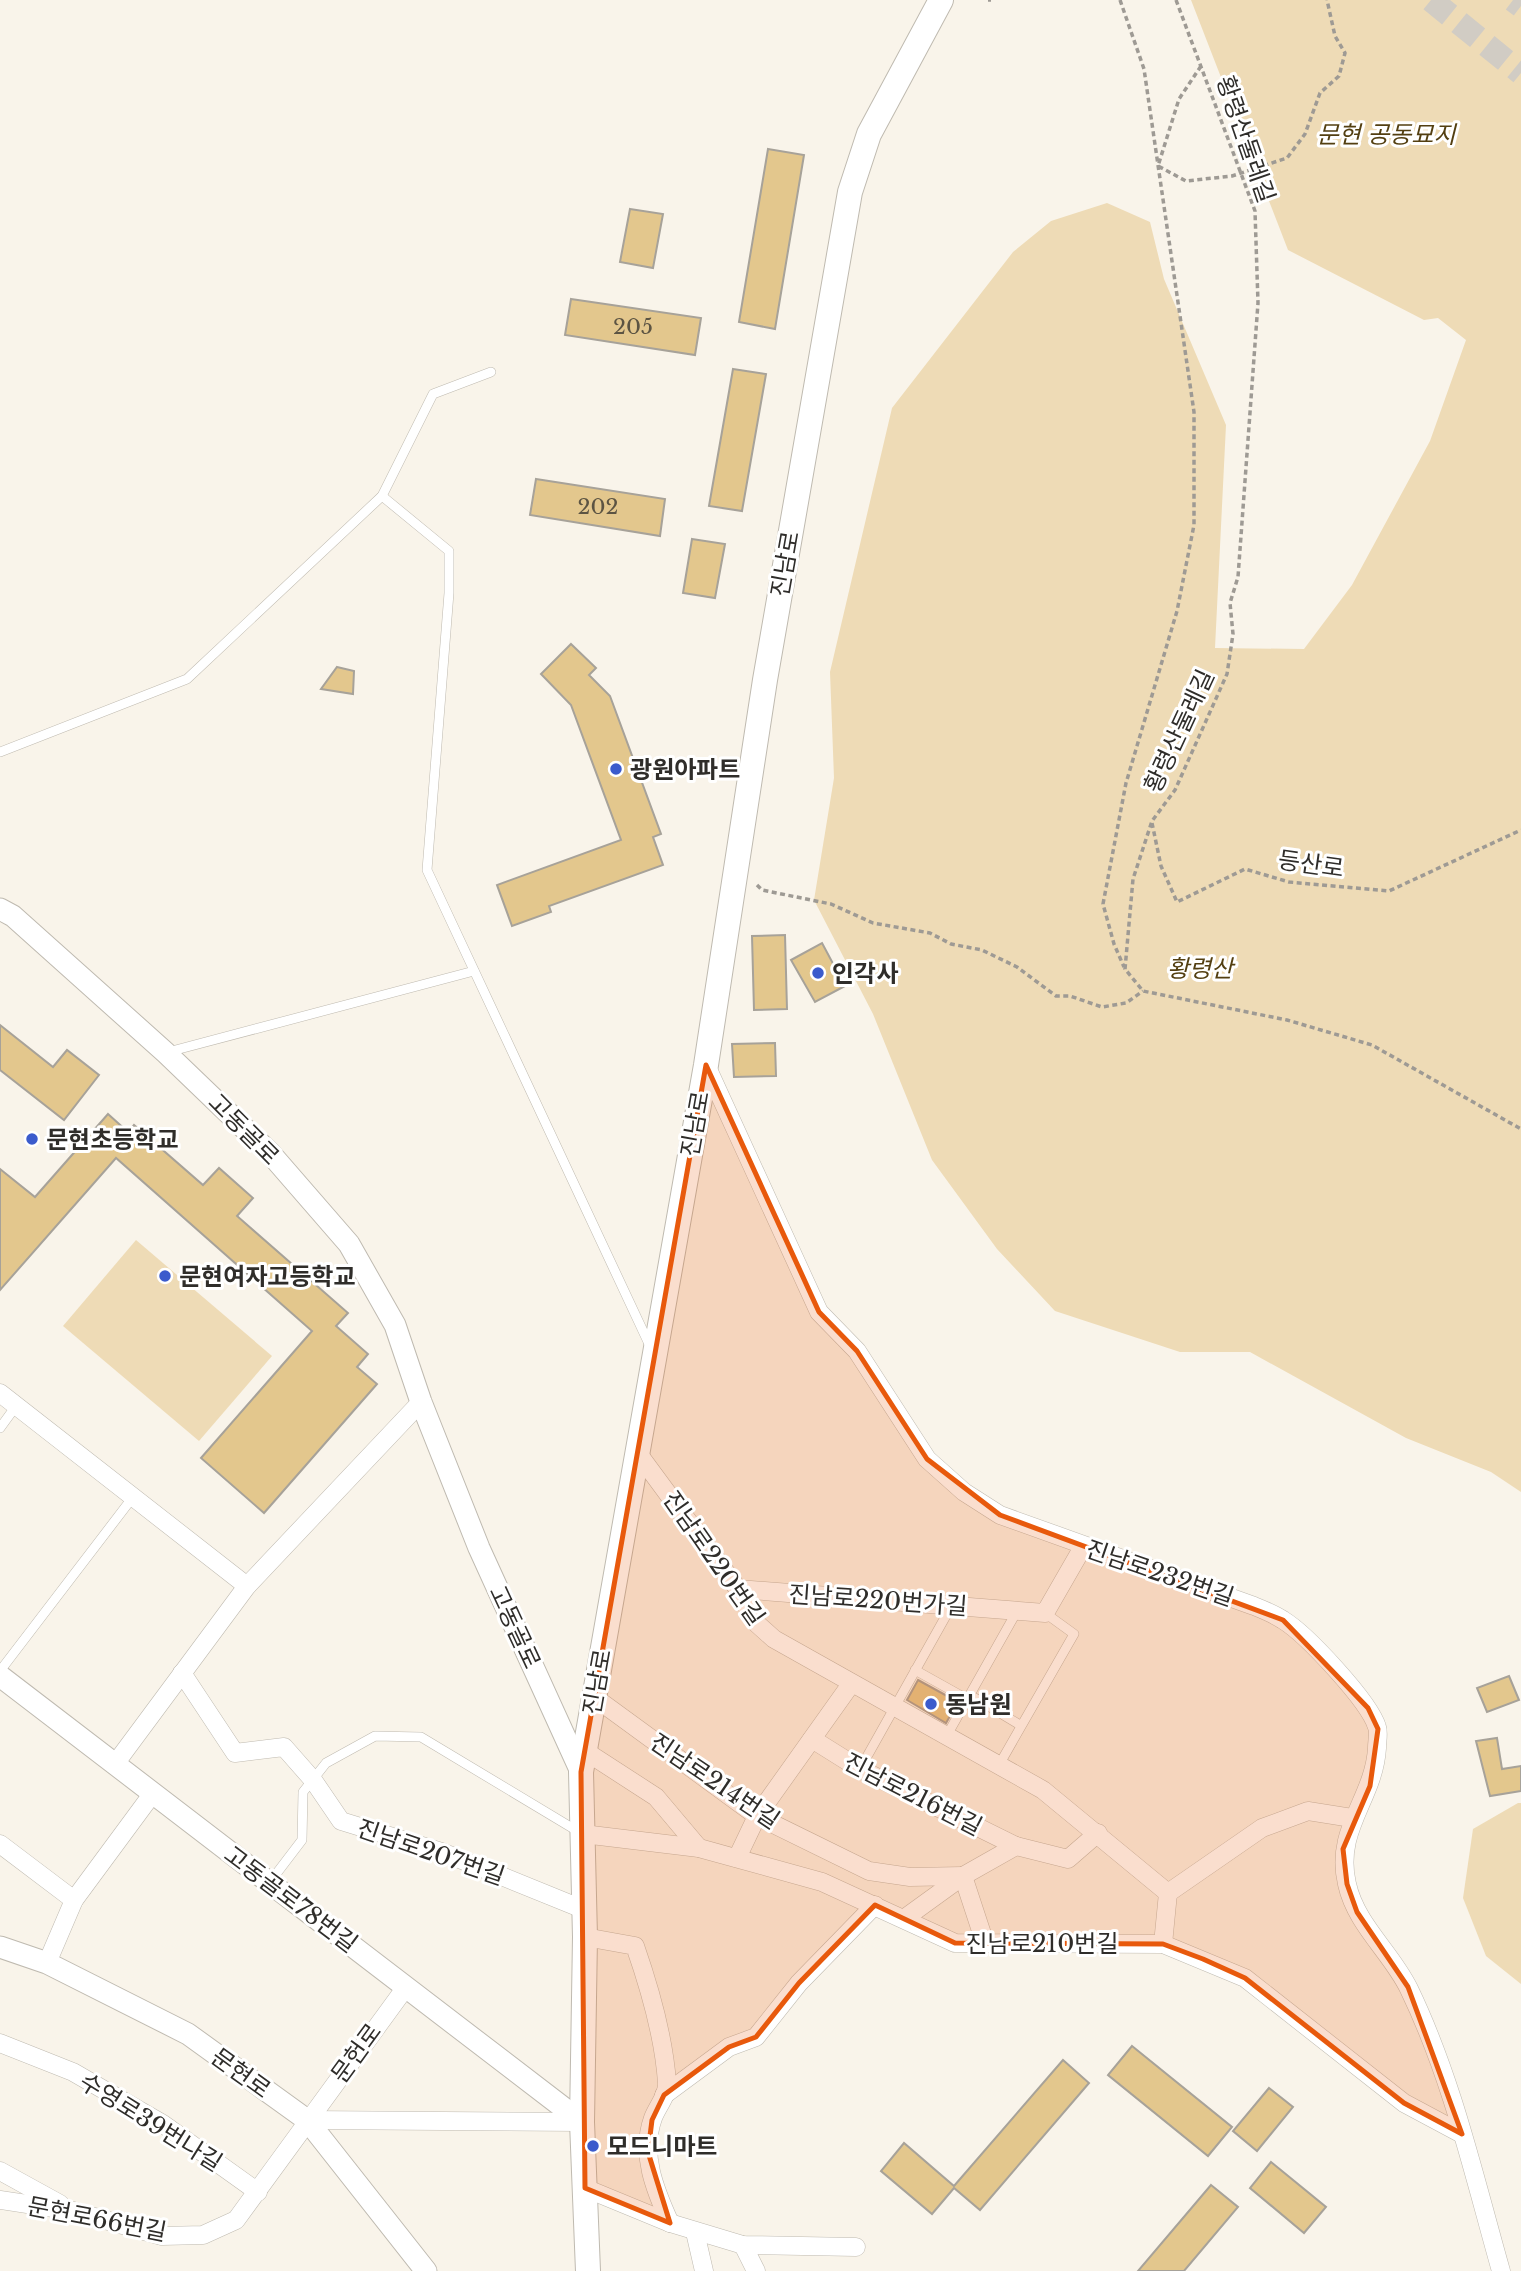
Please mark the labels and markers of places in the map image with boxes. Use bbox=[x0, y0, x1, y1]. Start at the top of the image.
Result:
place label: 광원아파트 bbox=[630, 755, 740, 784]
marker: 광원아파트 bbox=[608, 761, 624, 777]
place label: 인각사 bbox=[832, 959, 898, 988]
marker: 인각사 bbox=[810, 965, 826, 981]
place label: 문현초등학교 bbox=[46, 1125, 178, 1154]
marker: 문현초등학교 bbox=[24, 1131, 40, 1147]
place label: 문현여자고등학교 bbox=[179, 1262, 356, 1291]
marker: 문현여자고등학교 bbox=[157, 1268, 173, 1284]
place label: 동남원 bbox=[945, 1690, 1011, 1719]
marker: 동남원 bbox=[923, 1696, 939, 1712]
place label: 모드니마트 bbox=[607, 2132, 717, 2161]
marker: 모드니마트 bbox=[585, 2138, 601, 2154]

